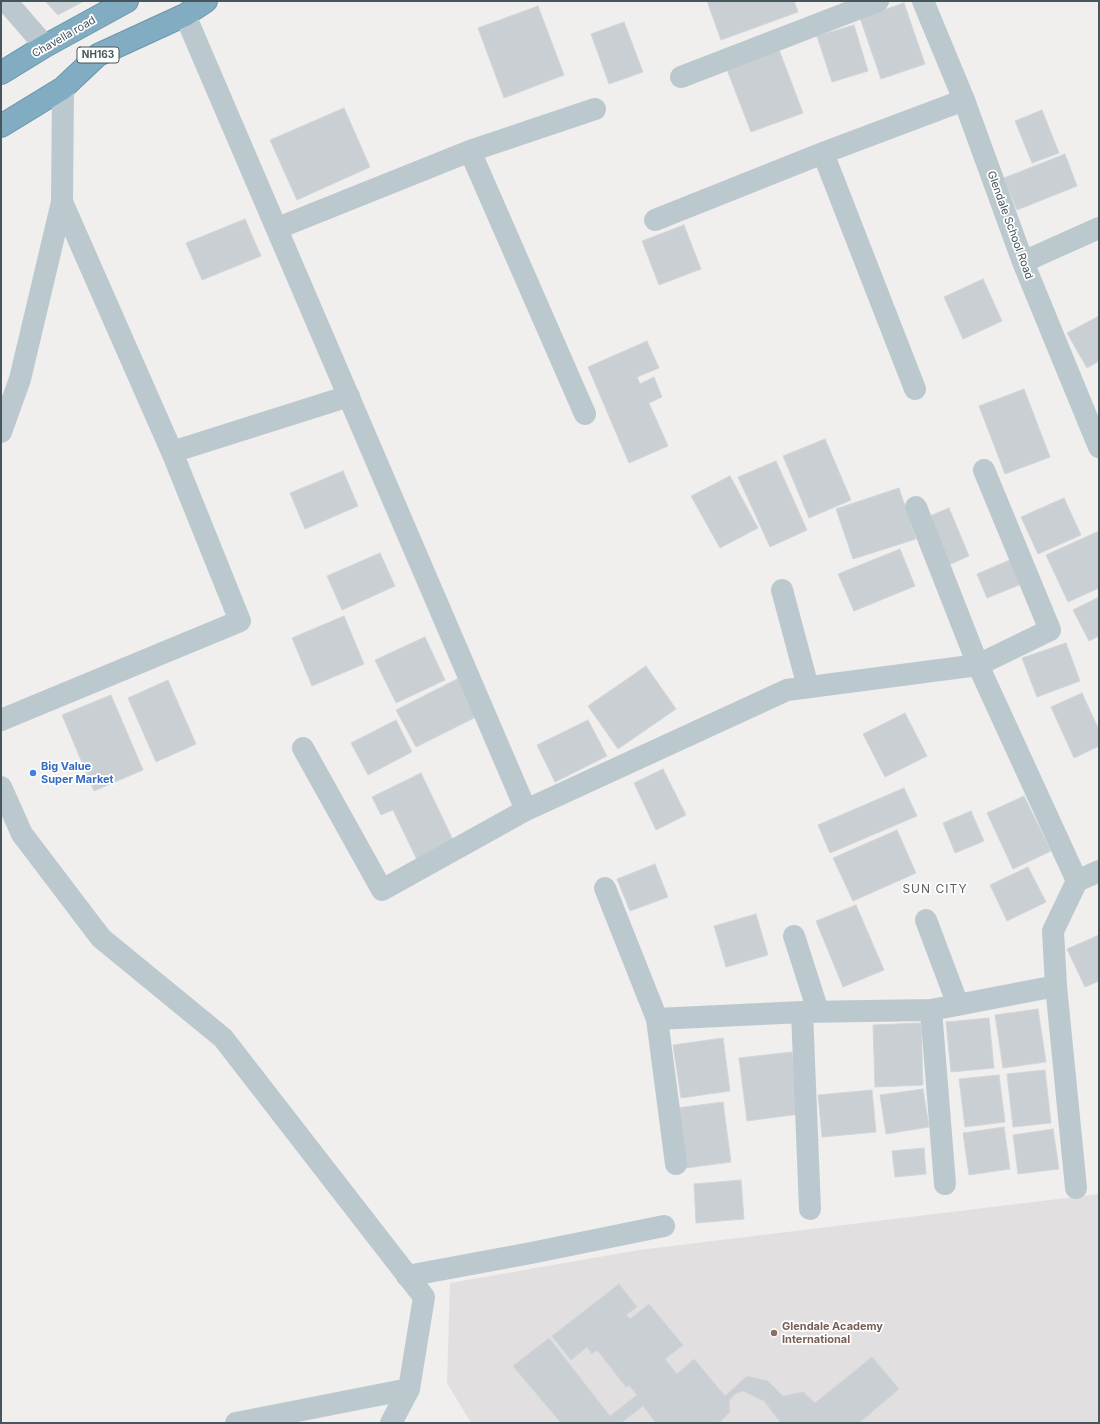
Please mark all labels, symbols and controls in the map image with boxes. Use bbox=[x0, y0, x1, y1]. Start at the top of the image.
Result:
street label: Chavella road bbox=[30, 14, 98, 60]
road number: NH163 bbox=[77, 47, 119, 63]
street label: Glendale School Road bbox=[984, 169, 1036, 281]
place label: Big Value Super Market bbox=[41, 760, 114, 786]
marker: Big Value Super Market bbox=[28, 768, 38, 778]
district label: SUN CITY bbox=[902, 882, 968, 896]
place label: Glendale Academy International bbox=[782, 1320, 883, 1346]
marker: Glendale Academy International bbox=[769, 1328, 779, 1338]

